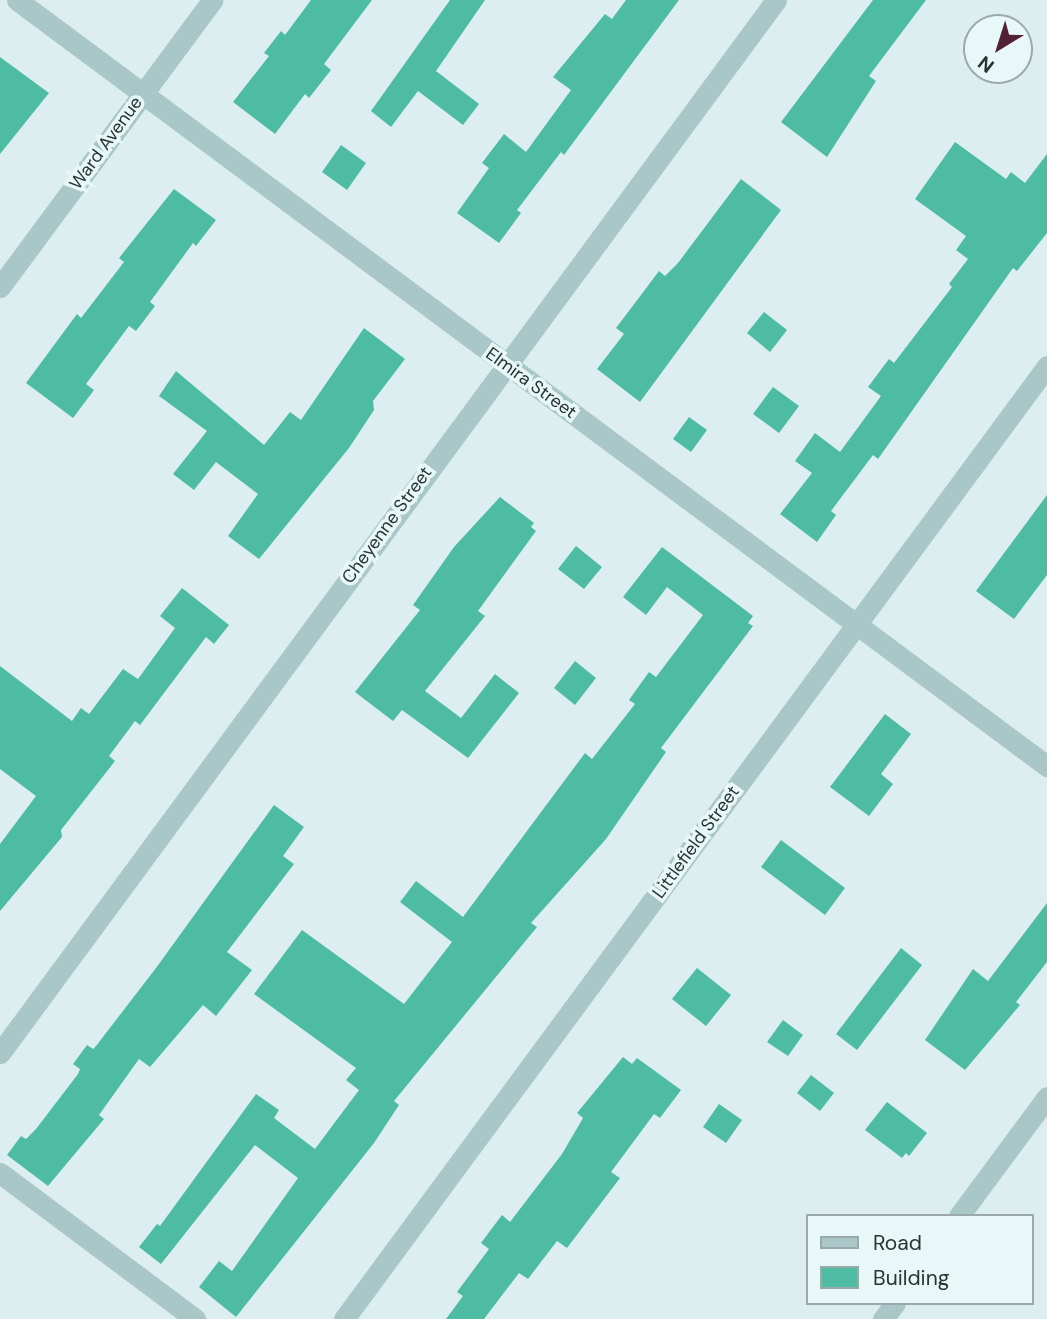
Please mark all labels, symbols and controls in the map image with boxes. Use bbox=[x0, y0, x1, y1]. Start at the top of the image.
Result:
north arrow bbox=[963, 14, 1033, 84]
text: N bbox=[973, 50, 999, 78]
street label: Ward Avenue bbox=[65, 92, 147, 194]
street label: Elmira Street bbox=[481, 343, 581, 423]
street label: Cheyenne Street bbox=[337, 462, 437, 588]
street label: Littlefield Street bbox=[648, 782, 744, 902]
legend bbox=[806, 1214, 1033, 1305]
text: Road bbox=[873, 1229, 922, 1257]
text: Building bbox=[873, 1264, 949, 1292]

